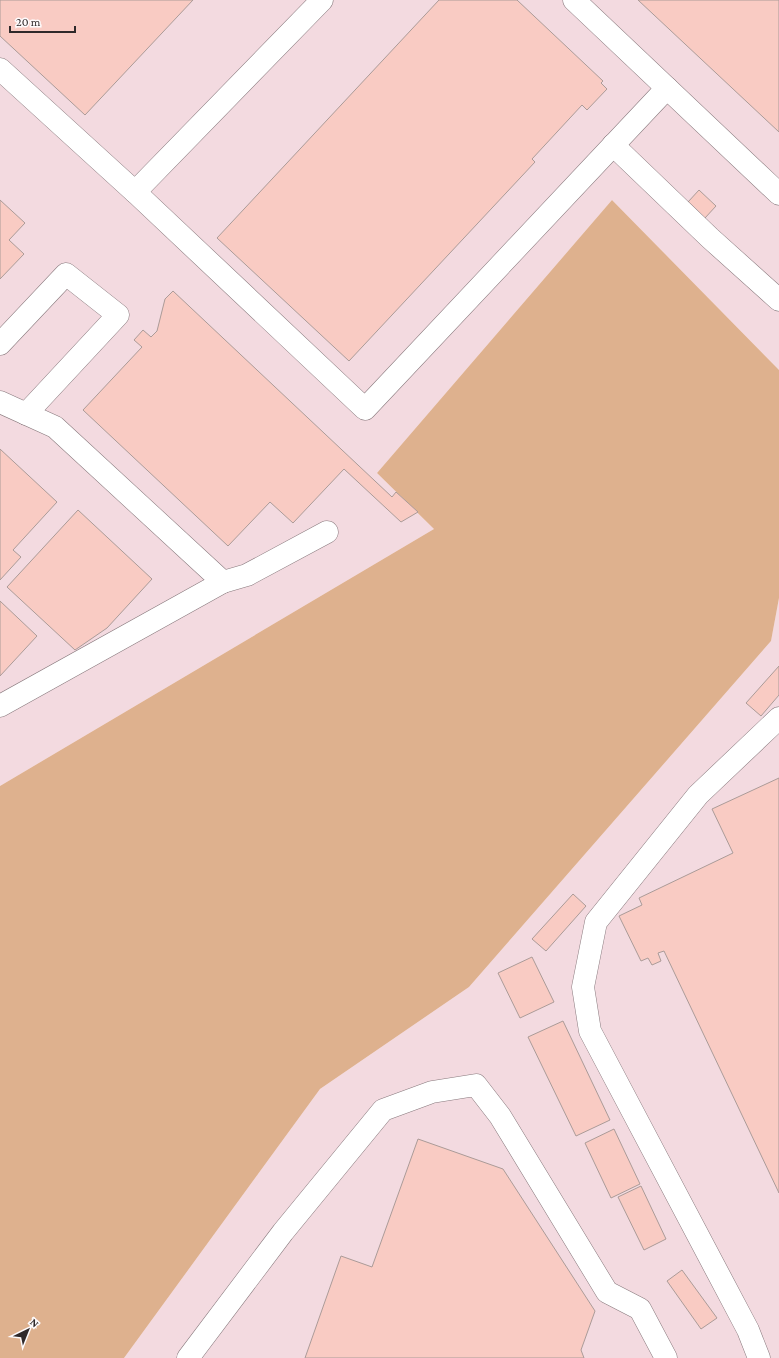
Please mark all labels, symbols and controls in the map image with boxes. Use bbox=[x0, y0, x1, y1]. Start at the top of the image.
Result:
scale bar bbox=[10, 8, 75, 34]
text: 20 m bbox=[16, 15, 41, 29]
north arrow bbox=[8, 1310, 48, 1350]
text: N bbox=[28, 1316, 42, 1330]

